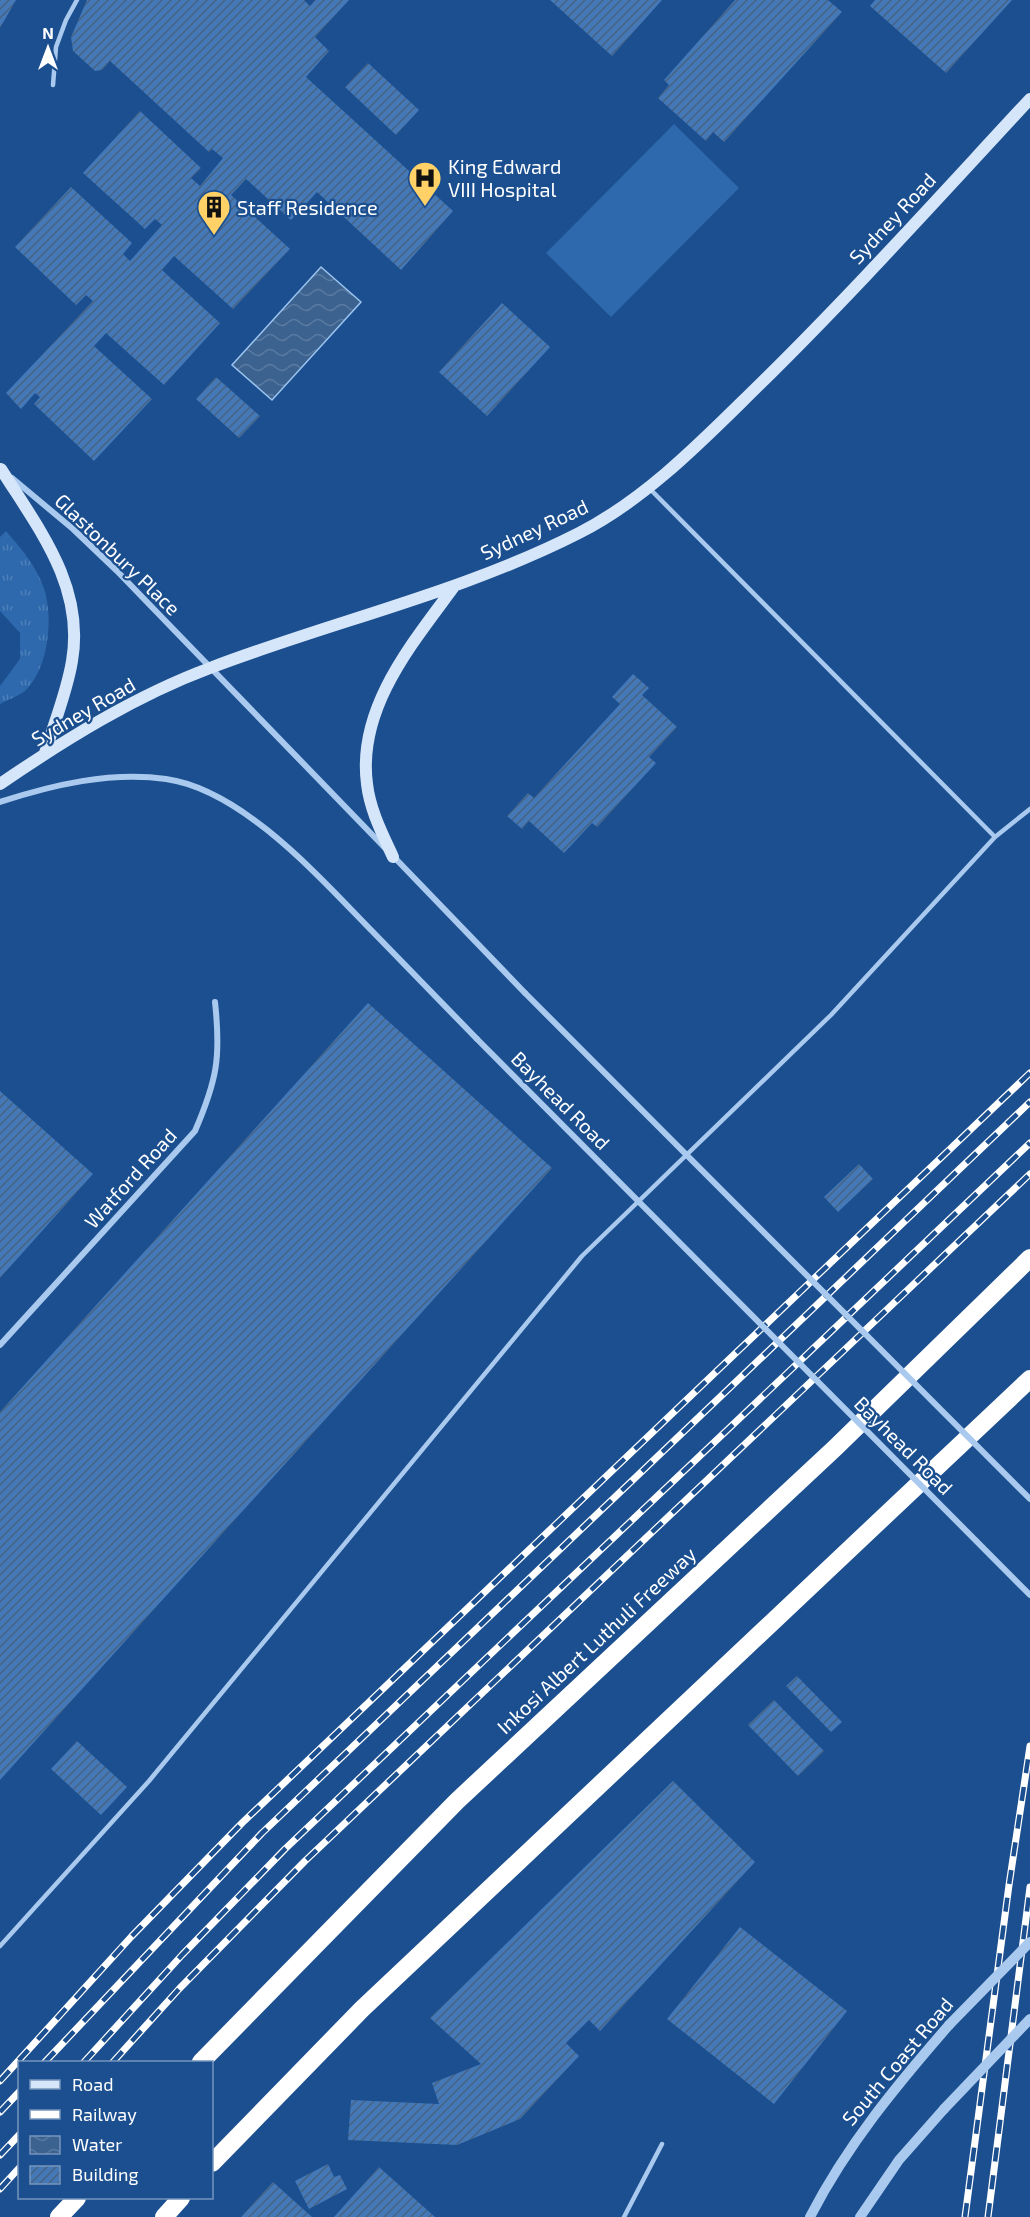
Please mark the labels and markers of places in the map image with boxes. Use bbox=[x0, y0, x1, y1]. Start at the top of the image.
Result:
place label: King Edward VIII Hospital bbox=[448, 154, 561, 201]
hospital icon: King Edward VIII Hospital bbox=[407, 160, 443, 207]
building icon: Staff Residence bbox=[196, 189, 232, 236]
place label: Staff Residence bbox=[237, 195, 378, 219]

